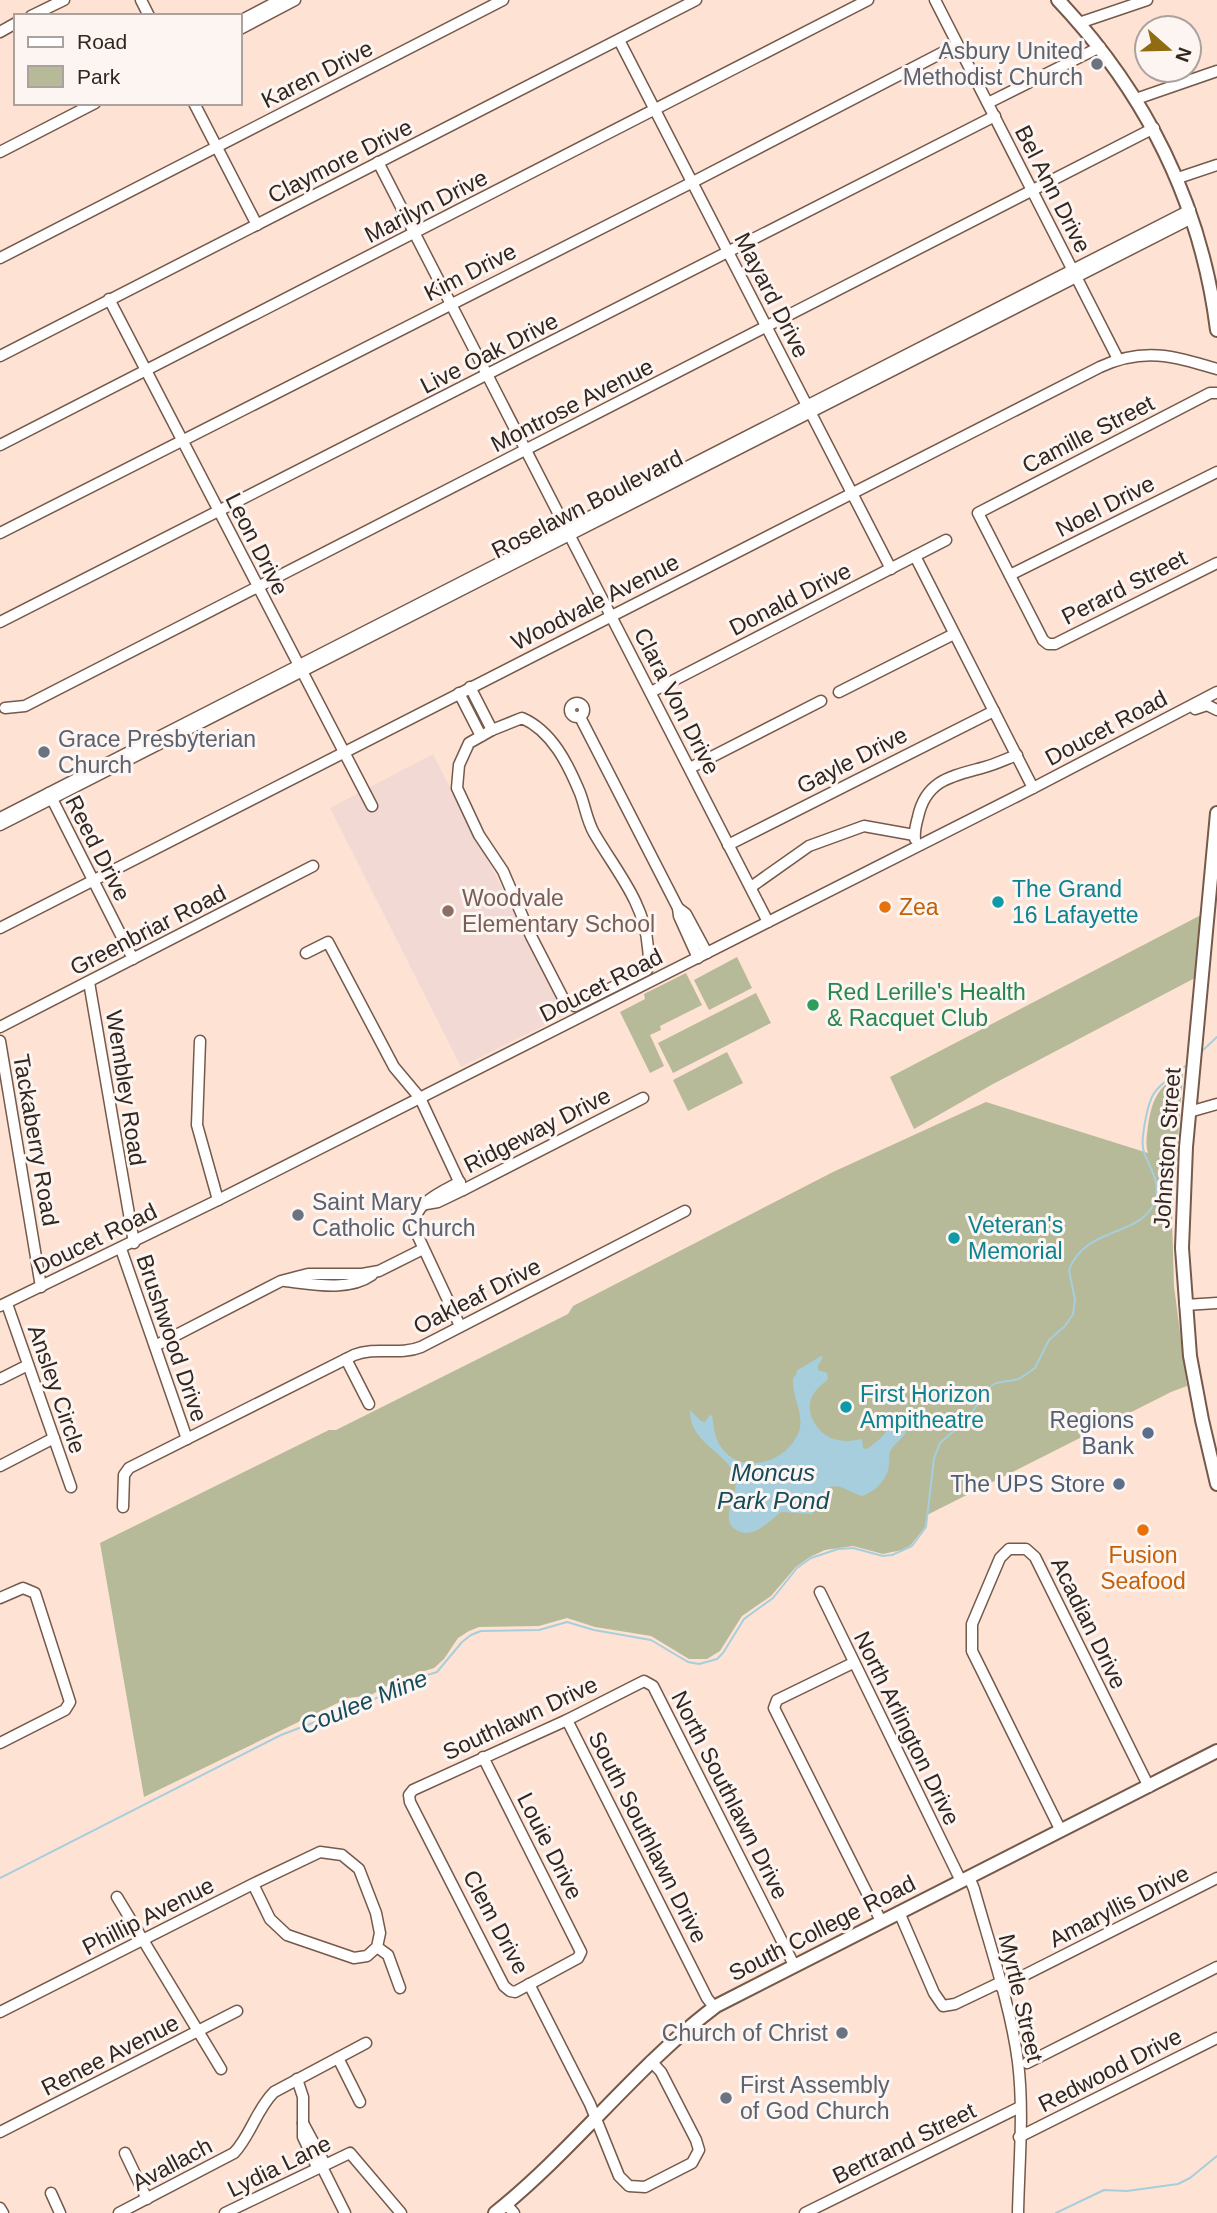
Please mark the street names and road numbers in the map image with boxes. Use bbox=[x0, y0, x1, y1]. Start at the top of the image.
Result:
street label: Karen Drive bbox=[257, 35, 377, 113]
street label: Claymore Drive bbox=[263, 113, 417, 209]
street label: Bel Ann Drive bbox=[1010, 121, 1096, 257]
street label: Marilyn Drive bbox=[360, 164, 492, 248]
street label: Mayard Drive bbox=[729, 228, 815, 362]
street label: Kim Drive bbox=[420, 238, 520, 306]
street label: Live Oak Drive bbox=[416, 307, 562, 399]
street label: Montrose Avenue bbox=[487, 353, 657, 457]
street label: Camille Street bbox=[1018, 389, 1159, 478]
street label: Roselawn Boulevard bbox=[487, 445, 687, 563]
street label: Noel Drive bbox=[1051, 470, 1159, 542]
street label: Leon Drive bbox=[220, 489, 294, 599]
street label: Perard Street bbox=[1057, 544, 1191, 630]
street label: Woodvale Avenue bbox=[507, 549, 683, 655]
street label: Donald Drive bbox=[725, 557, 855, 641]
street label: Clara Von Drive bbox=[629, 623, 725, 779]
street label: Doucet Road bbox=[1041, 685, 1171, 771]
street label: Gayle Drive bbox=[793, 721, 911, 799]
street label: Reed Drive bbox=[60, 791, 136, 905]
street label: Greenbriar Road bbox=[66, 880, 230, 980]
street label: Doucet Road bbox=[535, 943, 667, 1027]
street label: Wembley Road bbox=[101, 1009, 151, 1167]
street label: Tackaberry Road bbox=[8, 1052, 64, 1228]
street label: Johnston Street bbox=[1148, 1066, 1186, 1229]
street label: Ridgeway Drive bbox=[459, 1082, 615, 1178]
street label: Doucet Road bbox=[29, 1198, 161, 1280]
street label: Brushwood Drive bbox=[131, 1251, 213, 1425]
street label: Oakleaf Drive bbox=[409, 1253, 545, 1339]
street label: Ansley Circle bbox=[23, 1321, 91, 1457]
street label: Acadian Drive bbox=[1046, 1553, 1132, 1693]
street label: North Arlington Drive bbox=[849, 1627, 965, 1829]
street label: Southlawn Drive bbox=[439, 1671, 601, 1765]
street label: North Southlawn Drive bbox=[666, 1687, 794, 1903]
street label: South Southlawn Drive bbox=[583, 1727, 713, 1947]
street label: Louie Drive bbox=[512, 1788, 588, 1904]
street label: Amaryllis Drive bbox=[1045, 1860, 1193, 1952]
street label: Clem Drive bbox=[458, 1866, 534, 1978]
street label: South College Road bbox=[724, 1870, 920, 1986]
street label: Phillip Avenue bbox=[78, 1872, 218, 1960]
street label: Myrtle Street bbox=[994, 1932, 1048, 2065]
street label: Renee Avenue bbox=[37, 2009, 183, 2101]
street label: Redwood Drive bbox=[1034, 2023, 1186, 2117]
street label: Bertrand Street bbox=[828, 2097, 980, 2189]
street label: Lydia Lane bbox=[223, 2130, 335, 2202]
street label: Avallach bbox=[128, 2132, 216, 2196]

